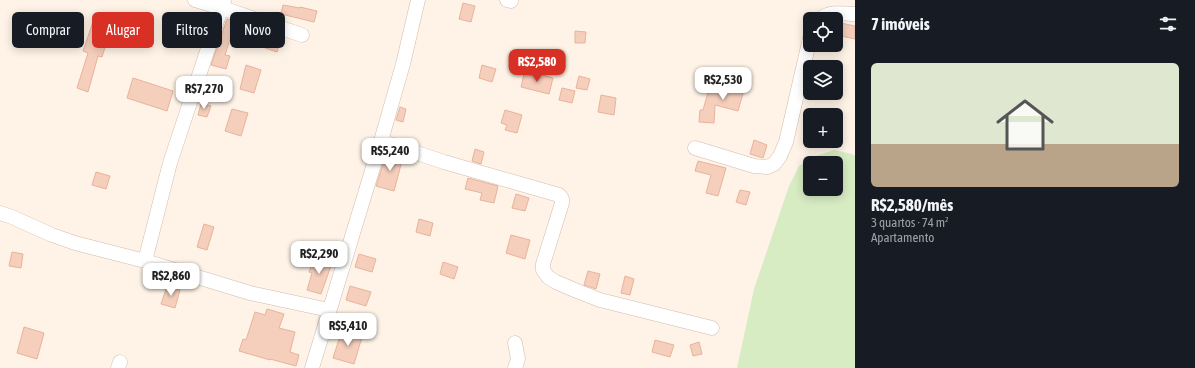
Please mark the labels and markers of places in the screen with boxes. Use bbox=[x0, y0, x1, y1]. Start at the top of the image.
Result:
pin: R$2,580 bbox=[500, 49, 574, 83]
pin: R$2,530 bbox=[686, 67, 760, 101]
pin: R$7,270 bbox=[167, 76, 241, 110]
pin: R$5,240 bbox=[353, 138, 427, 172]
pin: R$2,290 bbox=[282, 241, 356, 275]
pin: R$2,860 bbox=[134, 263, 208, 297]
pin: R$5,410 bbox=[311, 313, 385, 347]

